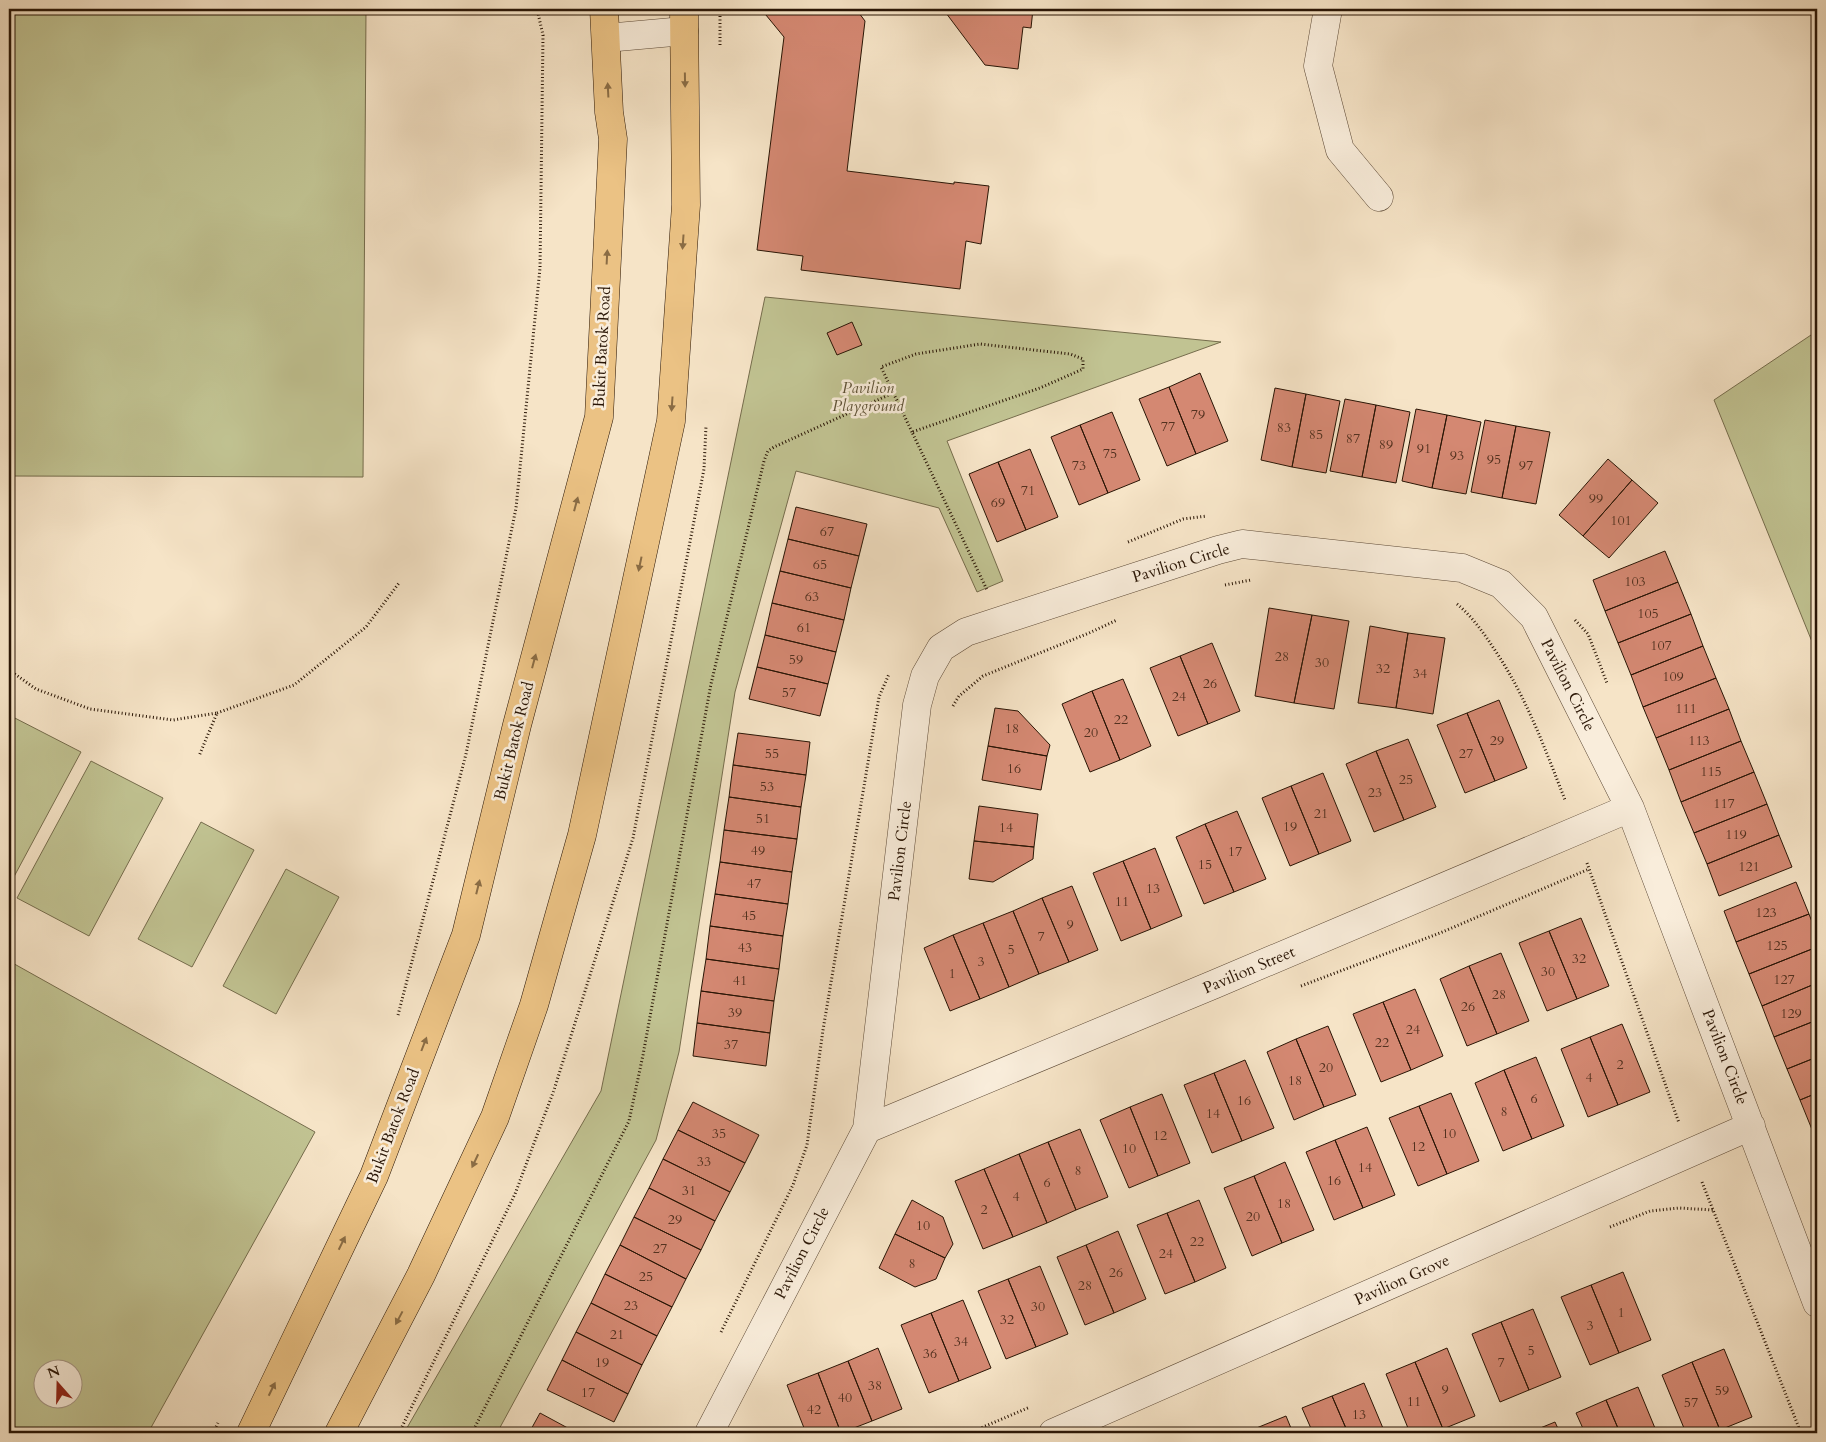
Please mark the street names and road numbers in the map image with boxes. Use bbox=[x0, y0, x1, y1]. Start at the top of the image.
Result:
street label: Bukit Batok Road bbox=[588, 285, 616, 408]
street label: Pavilion Circle bbox=[1130, 538, 1232, 588]
street label: Pavilion Circle bbox=[1535, 635, 1601, 735]
street label: Bukit Batok Road bbox=[489, 679, 539, 803]
street label: Pavilion Circle bbox=[883, 800, 917, 902]
street label: Pavilion Street bbox=[1200, 941, 1298, 999]
street label: Pavilion Circle bbox=[1697, 1006, 1753, 1108]
street label: Bukit Batok Road bbox=[361, 1065, 425, 1187]
street label: Pavilion Circle bbox=[769, 1203, 835, 1303]
street label: Pavilion Grove bbox=[1351, 1249, 1453, 1311]

